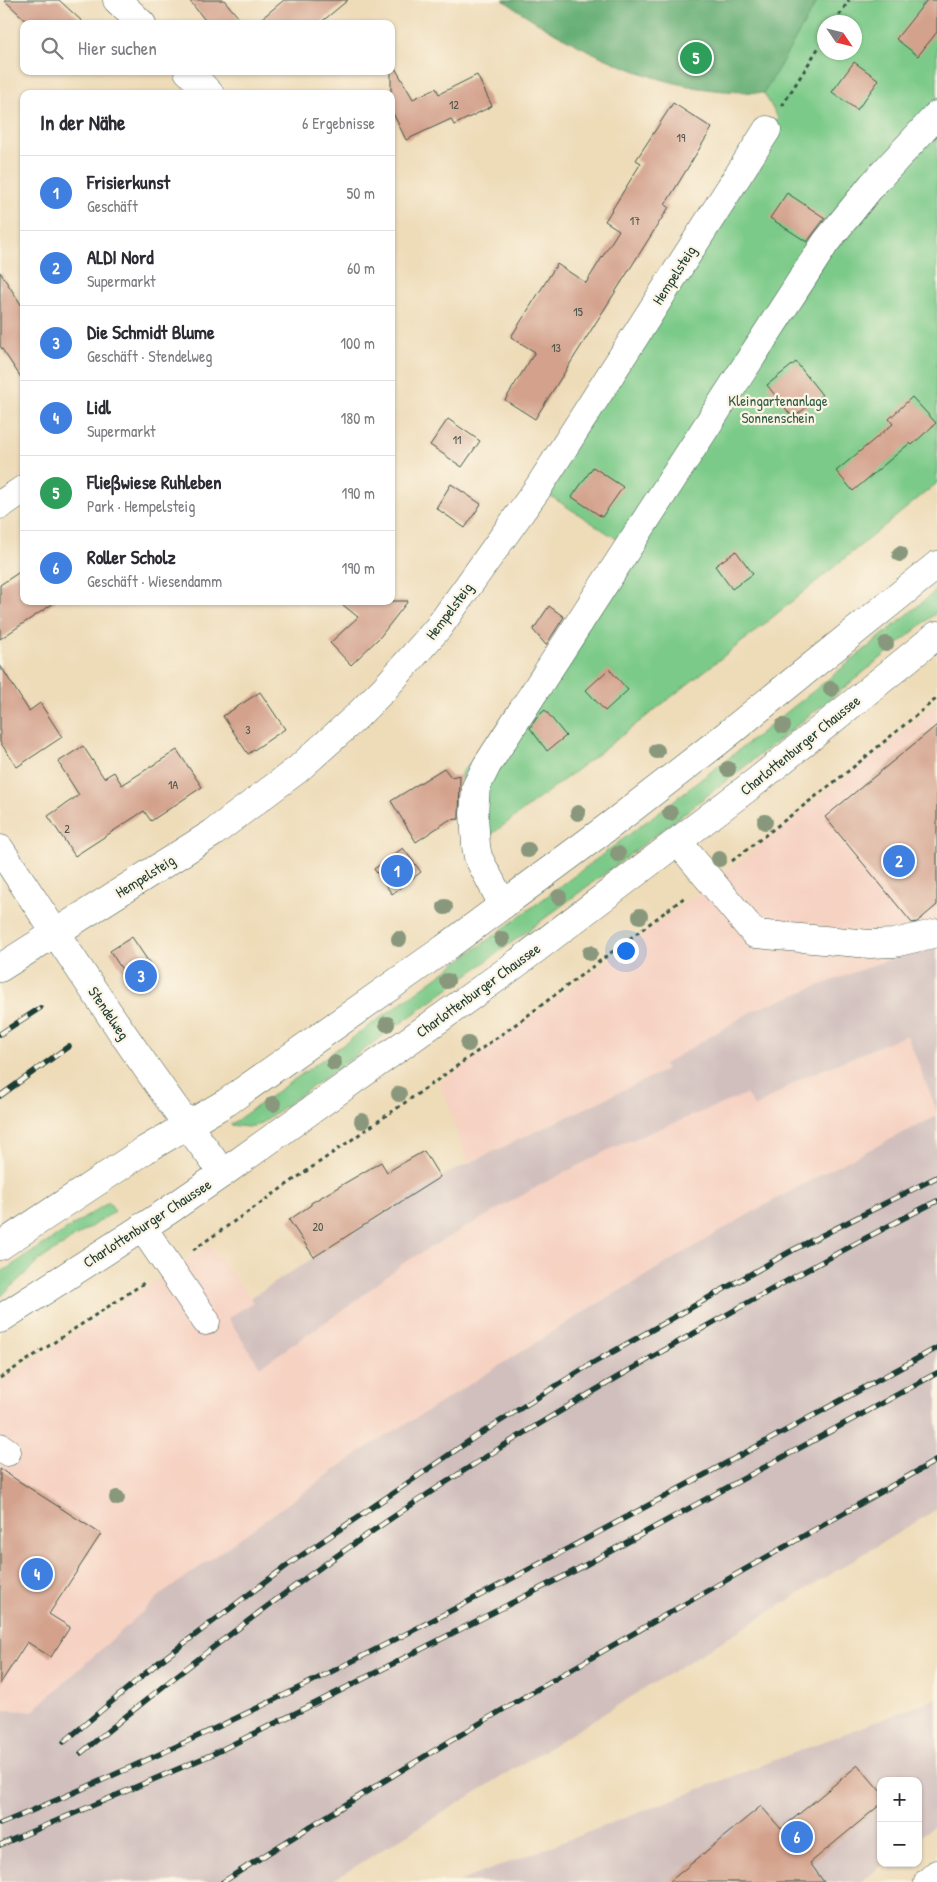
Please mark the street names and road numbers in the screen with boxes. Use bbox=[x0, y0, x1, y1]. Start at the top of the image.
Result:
street label: Hempelsteig bbox=[647, 241, 701, 309]
street label: Hempelsteig bbox=[421, 578, 478, 644]
street label: Charlottenburger Chaussee bbox=[735, 690, 865, 800]
street label: Hempelsteig bbox=[111, 849, 179, 903]
street label: Charlottenburger Chaussee bbox=[412, 938, 544, 1042]
street label: Stendelweg bbox=[83, 982, 135, 1044]
street label: Charlottenburger Chaussee bbox=[79, 1174, 215, 1272]

